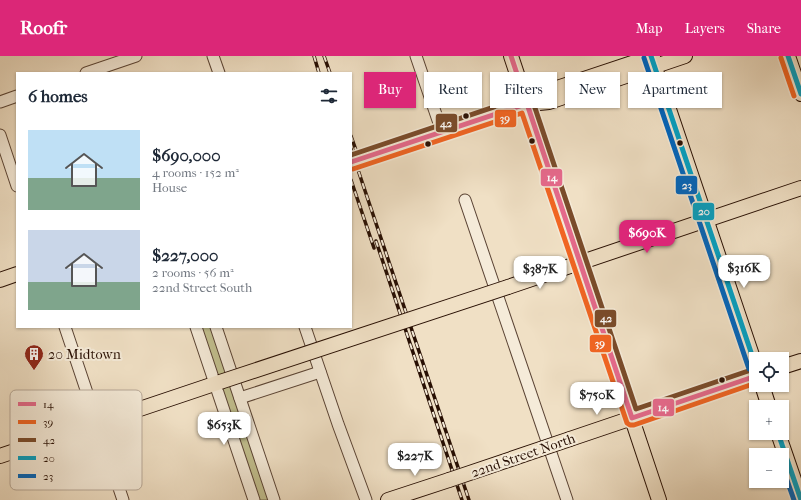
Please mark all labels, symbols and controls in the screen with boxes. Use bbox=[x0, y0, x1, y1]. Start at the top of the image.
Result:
text: Roofr bbox=[20, 17, 67, 39]
text: Map bbox=[636, 20, 663, 37]
text: Layers bbox=[685, 20, 725, 37]
text: Share bbox=[747, 20, 781, 37]
chip: Buy bbox=[364, 72, 416, 108]
chip: Rent bbox=[424, 72, 482, 108]
chip: Filters bbox=[490, 72, 557, 108]
chip: New bbox=[565, 72, 620, 108]
chip: Apartment bbox=[628, 72, 722, 108]
icon: filters bbox=[318, 85, 340, 107]
text: 6 homes bbox=[28, 86, 88, 106]
line badge: 39 bbox=[494, 109, 517, 128]
unlabelled marker bbox=[461, 111, 471, 121]
text: 39 bbox=[500, 112, 510, 125]
line badge: 42 bbox=[435, 113, 458, 133]
text: 42 bbox=[439, 117, 452, 130]
unlabelled marker bbox=[527, 136, 537, 146]
unlabelled marker bbox=[675, 138, 685, 148]
unlabelled marker bbox=[423, 139, 433, 149]
text: $690,000 bbox=[152, 145, 221, 165]
icon: home bbox=[60, 146, 108, 194]
text: 4 rooms · 152 m² bbox=[152, 165, 239, 180]
line badge: 14 bbox=[540, 168, 563, 187]
text: 14 bbox=[547, 171, 558, 184]
line badge: 23 bbox=[675, 175, 698, 195]
text: 23 bbox=[682, 179, 693, 192]
text: House bbox=[152, 180, 187, 195]
line badge: 20 bbox=[692, 202, 715, 221]
text: 20 bbox=[698, 205, 710, 218]
pin: $690K bbox=[619, 220, 675, 254]
text: $690K bbox=[628, 225, 666, 240]
text: $227,000 bbox=[152, 245, 218, 265]
icon: home bbox=[60, 246, 108, 294]
pin: $316K bbox=[716, 255, 772, 289]
pin: $387K bbox=[512, 256, 568, 290]
text: $316K bbox=[727, 260, 761, 275]
text: $387K bbox=[523, 261, 557, 276]
text: 2 rooms · 56 m² bbox=[152, 265, 234, 280]
text: 22nd Street South bbox=[152, 280, 252, 295]
line badge: 42 bbox=[594, 309, 617, 328]
text: 42 bbox=[599, 312, 612, 325]
line badge: 39 bbox=[589, 334, 612, 353]
text: 39 bbox=[595, 337, 605, 350]
building icon: 20 Midtown bbox=[23, 343, 45, 371]
place label: 20 Midtown bbox=[48, 346, 121, 363]
map controls bbox=[749, 352, 789, 488]
button: locate bbox=[749, 352, 789, 392]
unlabelled marker bbox=[717, 375, 727, 385]
pin: $750K bbox=[569, 382, 625, 416]
text: $750K bbox=[579, 387, 615, 402]
legend bbox=[10, 390, 142, 490]
text: 14 bbox=[43, 398, 54, 411]
line badge: 14 bbox=[652, 398, 675, 417]
button: + bbox=[749, 400, 789, 440]
text: 14 bbox=[658, 401, 669, 414]
pin: $653K bbox=[196, 412, 252, 446]
text: 39 bbox=[43, 416, 54, 429]
text: $653K bbox=[207, 417, 241, 432]
street label: 22nd Street North bbox=[469, 430, 578, 481]
text: 42 bbox=[43, 434, 55, 447]
pin: $227K bbox=[387, 443, 443, 477]
text: $227K bbox=[397, 448, 433, 463]
button: − bbox=[749, 448, 789, 488]
text: 20 bbox=[43, 452, 55, 465]
text: 23 bbox=[43, 470, 53, 483]

